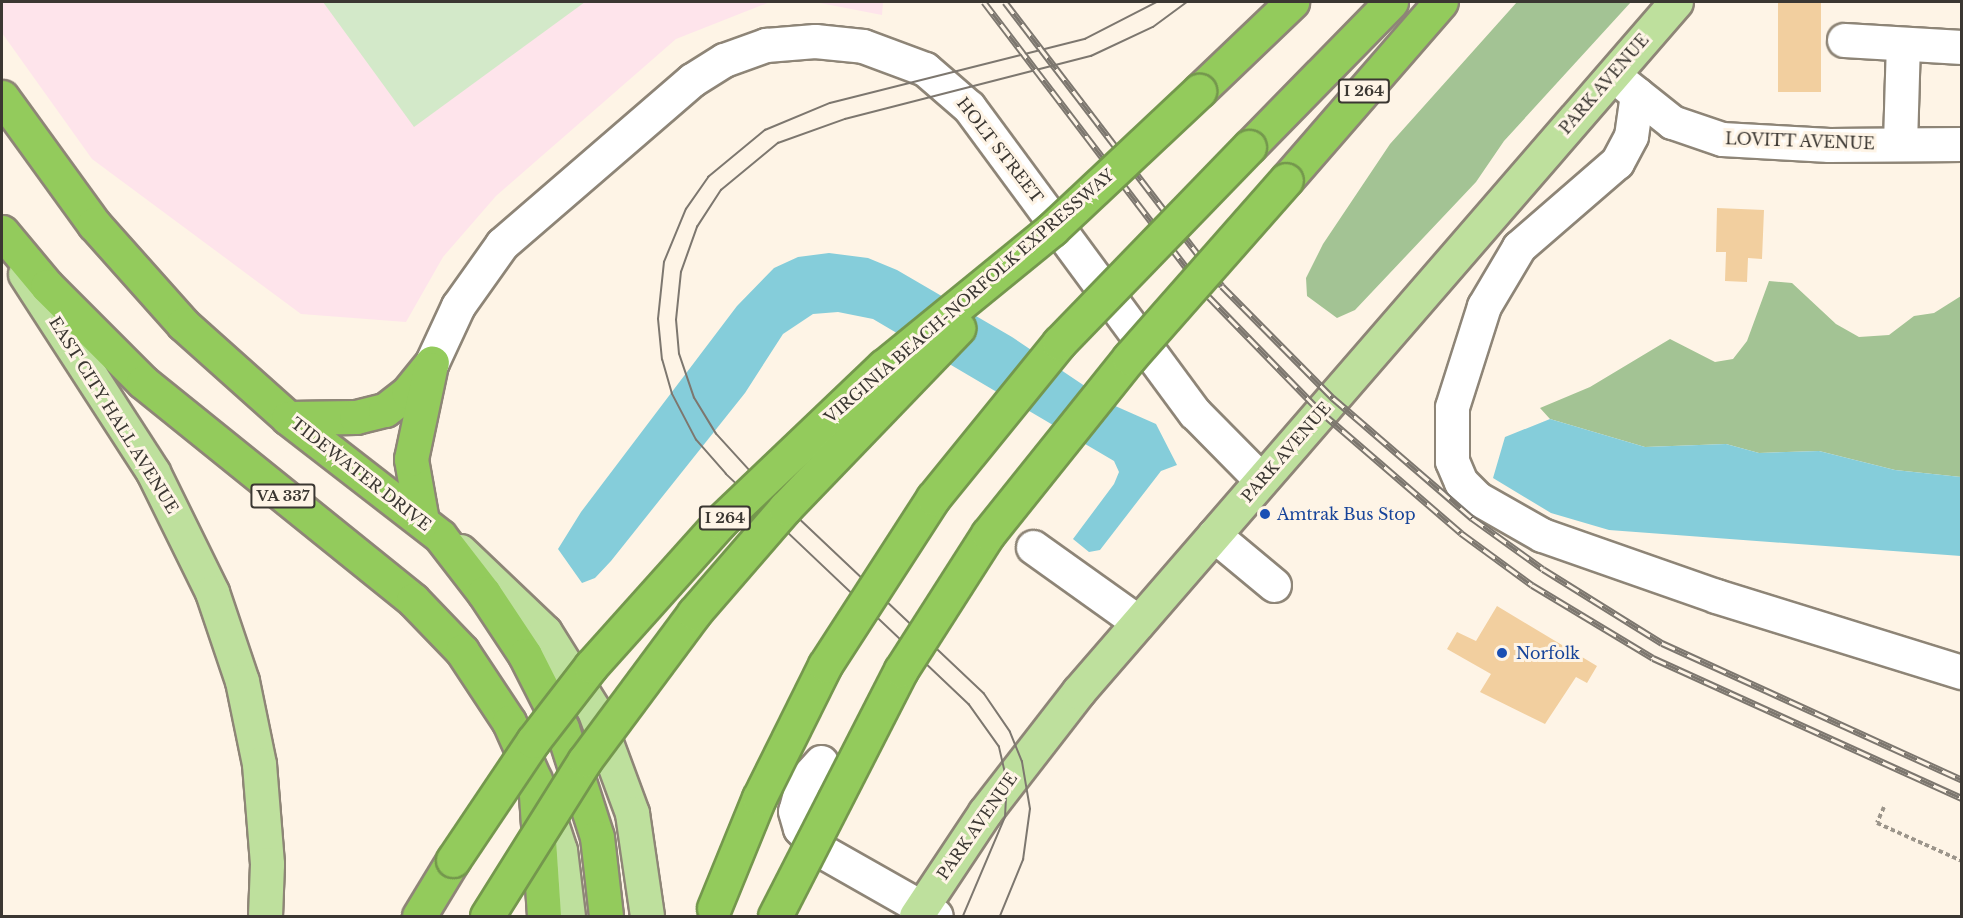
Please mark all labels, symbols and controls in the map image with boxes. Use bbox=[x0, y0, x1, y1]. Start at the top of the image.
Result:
street label: PARK AVENUE bbox=[1555, 30, 1653, 138]
road number: I 264 bbox=[1337, 79, 1391, 103]
street label: HOLT STREET bbox=[953, 93, 1047, 207]
street label: LOVITT AVENUE bbox=[1724, 129, 1876, 153]
street label: VIRGINIA BEACH-NORFOLK EXPRESSWAY bbox=[820, 165, 1118, 427]
street label: EAST CITY HALL AVENUE bbox=[45, 312, 183, 518]
street label: PARK AVENUE bbox=[1237, 398, 1335, 506]
street label: TIDEWATER DRIVE bbox=[287, 413, 435, 535]
road number: VA 337 bbox=[250, 484, 316, 508]
place label: Amtrak Bus Stop bbox=[1277, 504, 1416, 524]
road number: I 264 bbox=[698, 506, 752, 530]
marker: Amtrak Bus Stop bbox=[1258, 507, 1272, 521]
place label: Norfolk bbox=[1516, 643, 1580, 663]
marker: Norfolk bbox=[1493, 644, 1511, 662]
street label: PARK AVENUE bbox=[933, 768, 1021, 884]

